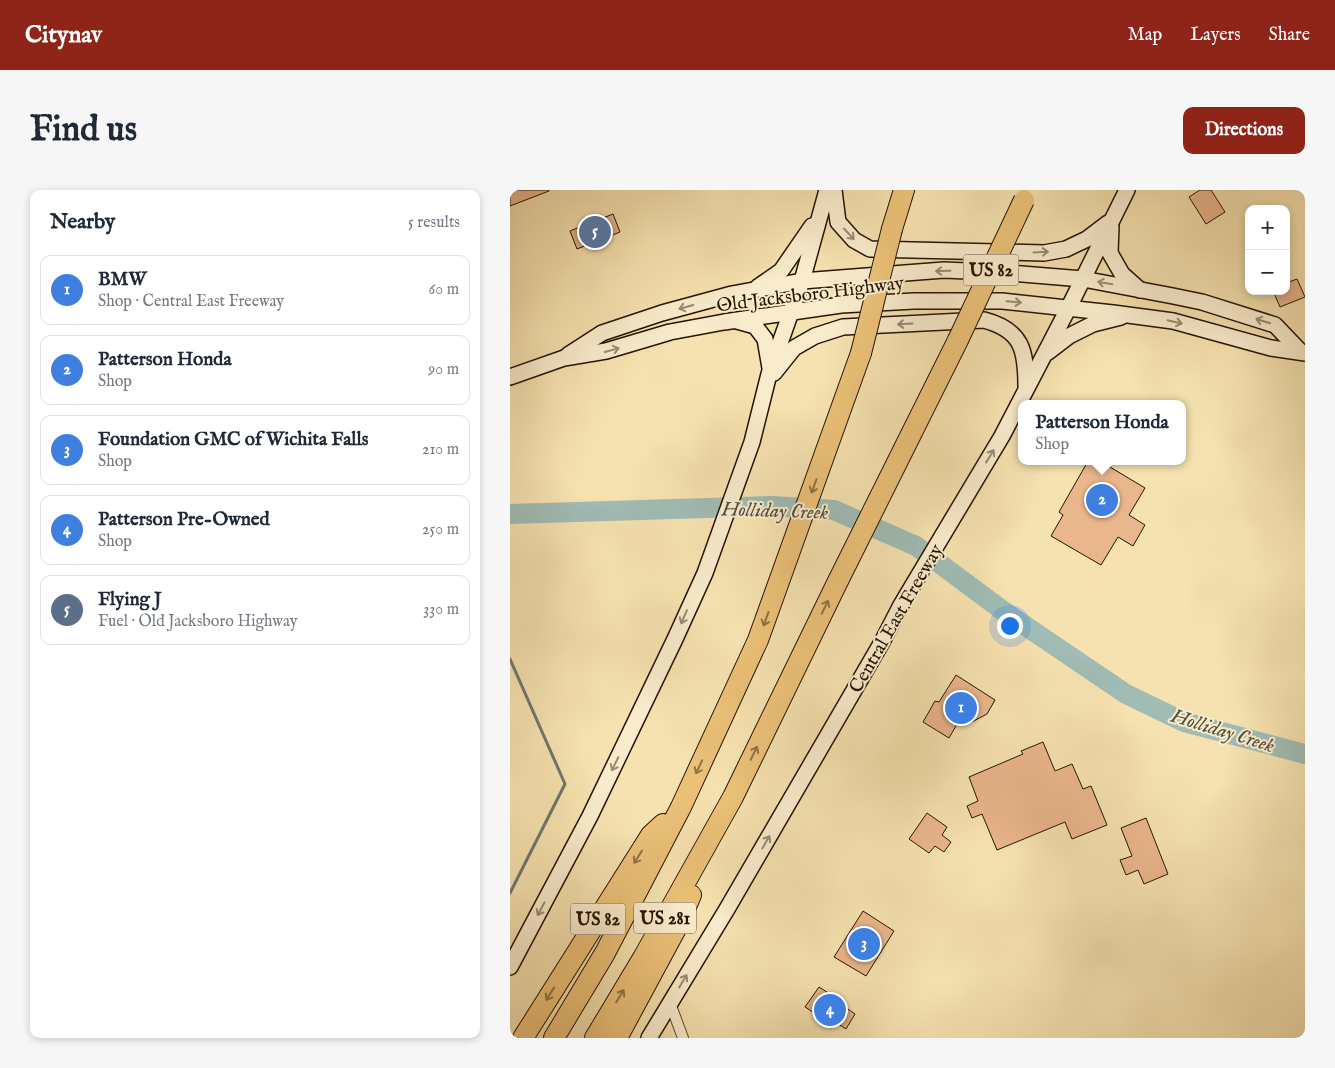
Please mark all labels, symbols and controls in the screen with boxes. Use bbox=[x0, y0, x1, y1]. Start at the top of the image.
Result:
text: Citynav bbox=[25, 20, 102, 51]
text: Map bbox=[1128, 24, 1162, 47]
text: Layers bbox=[1190, 24, 1241, 47]
text: Share bbox=[1269, 24, 1310, 47]
button: Directions bbox=[1183, 107, 1305, 154]
text: Find us bbox=[30, 108, 137, 153]
map controls bbox=[1245, 205, 1290, 295]
button: + bbox=[1245, 205, 1290, 250]
text: Nearby bbox=[50, 209, 115, 236]
text: 5 results bbox=[408, 213, 460, 233]
pin: 5 bbox=[579, 213, 611, 251]
one-way arrow bbox=[843, 228, 855, 241]
one-way arrow bbox=[1033, 247, 1049, 257]
button: − bbox=[1245, 250, 1290, 295]
road number: US 82 bbox=[964, 254, 1018, 286]
one-way arrow bbox=[936, 266, 952, 276]
text: BMW bbox=[98, 268, 147, 292]
street label: Old Jacksboro Highway bbox=[715, 271, 906, 318]
one-way arrow bbox=[1098, 278, 1114, 288]
text: 1 bbox=[64, 280, 70, 300]
text: 60 m bbox=[429, 280, 459, 300]
text: Shop · Central East Freeway bbox=[98, 292, 284, 312]
one-way arrow bbox=[1006, 298, 1022, 307]
one-way arrow bbox=[679, 302, 695, 312]
one-way arrow bbox=[1255, 316, 1271, 326]
one-way arrow bbox=[1167, 318, 1183, 327]
one-way arrow bbox=[897, 319, 913, 328]
one-way arrow bbox=[603, 344, 619, 354]
text: Patterson Honda bbox=[98, 348, 232, 372]
text: 2 bbox=[63, 360, 71, 380]
text: 90 m bbox=[428, 360, 459, 380]
text: Shop bbox=[98, 372, 132, 392]
popup bbox=[1018, 400, 1186, 465]
text: Patterson Honda bbox=[1035, 411, 1169, 435]
text: Foundation GMC of Wichita Falls bbox=[98, 428, 368, 452]
text: Shop bbox=[1035, 435, 1069, 455]
text: 3 bbox=[64, 440, 70, 460]
text: 210 m bbox=[422, 440, 459, 460]
one-way arrow bbox=[985, 450, 995, 464]
text: Shop bbox=[98, 452, 132, 472]
one-way arrow bbox=[809, 478, 818, 493]
pin: 2 bbox=[1086, 481, 1118, 519]
water label: Holliday Creek bbox=[720, 497, 829, 526]
text: Patterson Pre-Owned bbox=[98, 508, 270, 532]
text: 4 bbox=[63, 520, 71, 540]
text: 250 m bbox=[422, 520, 459, 540]
text: Shop bbox=[98, 532, 132, 552]
street label: Central East Freeway bbox=[844, 540, 950, 698]
text: Flying J bbox=[98, 588, 162, 612]
text: 5 bbox=[64, 600, 70, 620]
text: 330 m bbox=[423, 600, 459, 620]
one-way arrow bbox=[821, 600, 830, 615]
one-way arrow bbox=[679, 609, 689, 624]
one-way arrow bbox=[761, 610, 770, 626]
text: Fuel · Old Jacksboro Highway bbox=[98, 612, 298, 632]
your location bbox=[997, 613, 1023, 639]
pin: 1 bbox=[945, 689, 977, 727]
water label: Holliday Creek bbox=[1167, 704, 1277, 759]
one-way arrow bbox=[750, 746, 760, 761]
one-way arrow bbox=[609, 756, 619, 771]
one-way arrow bbox=[694, 759, 704, 774]
one-way arrow bbox=[762, 835, 772, 849]
one-way arrow bbox=[632, 849, 642, 863]
one-way arrow bbox=[536, 901, 545, 916]
road number: US 281 bbox=[634, 902, 696, 934]
road number: US 82 bbox=[571, 904, 626, 934]
pin: 3 bbox=[848, 925, 880, 963]
one-way arrow bbox=[679, 975, 689, 989]
one-way arrow bbox=[545, 987, 556, 1001]
one-way arrow bbox=[615, 990, 625, 1004]
pin: 4 bbox=[814, 991, 846, 1029]

